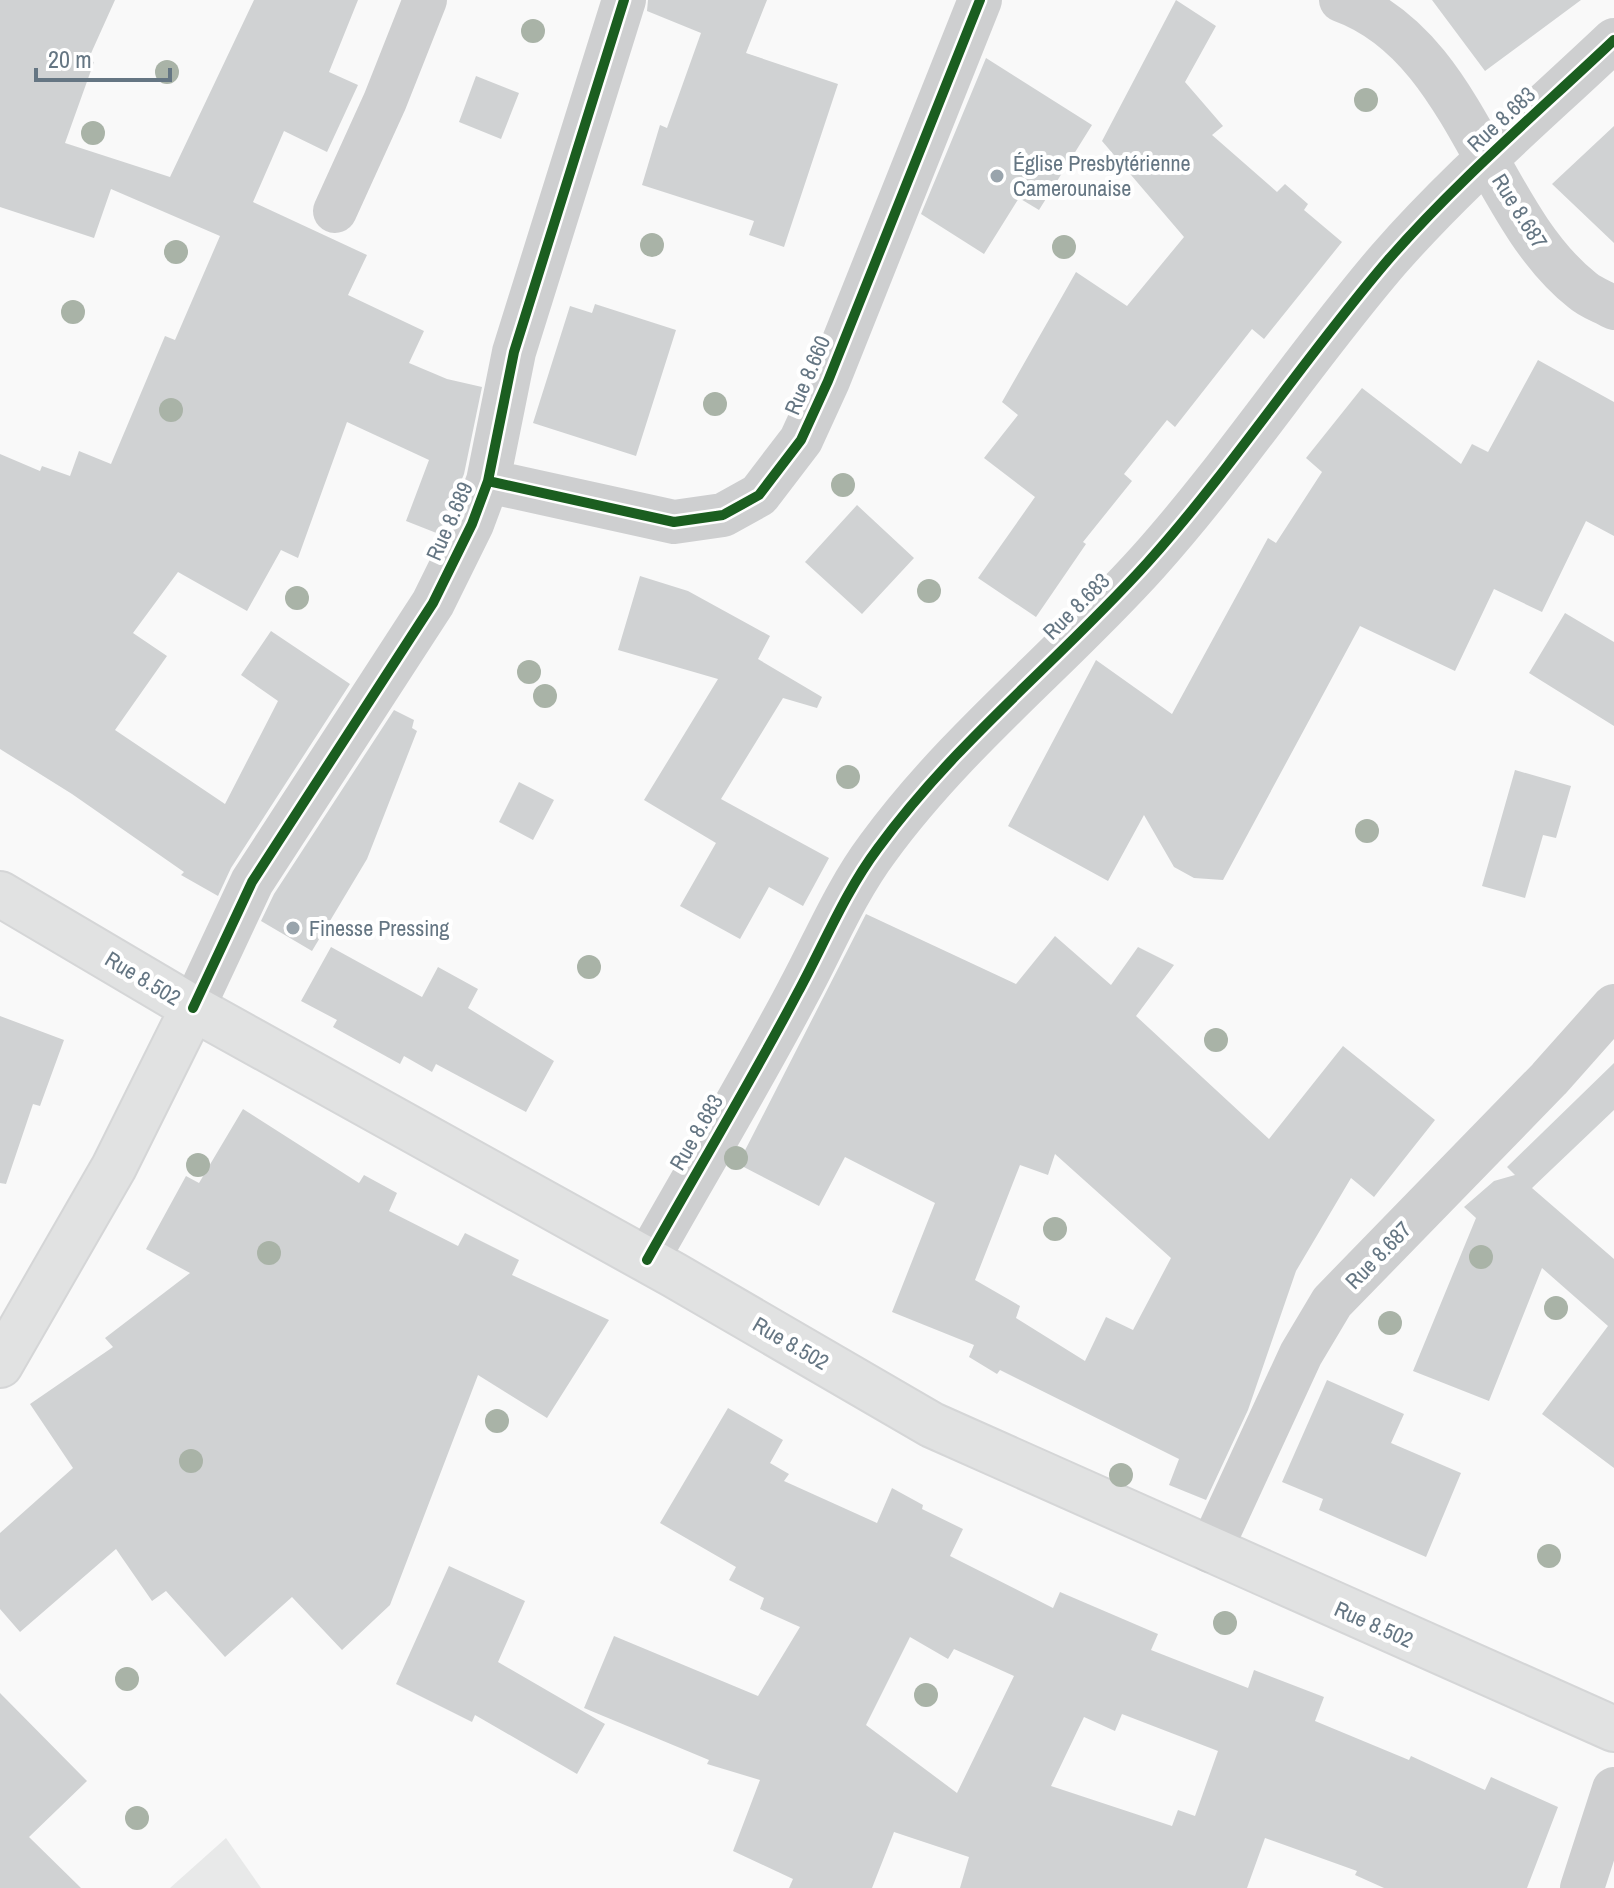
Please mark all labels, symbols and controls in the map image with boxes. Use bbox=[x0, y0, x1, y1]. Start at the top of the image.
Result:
scale bar bbox=[36, 32, 170, 82]
text: 20 m bbox=[48, 43, 92, 75]
street label: Rue 8.683 bbox=[1460, 80, 1542, 158]
place label: Église Presbytérienne Camerounaise bbox=[1013, 148, 1191, 203]
marker: Église Presbytérienne Camerounaise bbox=[988, 167, 1006, 185]
street label: Rue 8.687 bbox=[1485, 168, 1555, 254]
street label: Rue 8.660 bbox=[777, 331, 837, 419]
street label: Rue 8.689 bbox=[418, 477, 480, 565]
street label: Rue 8.683 bbox=[1036, 566, 1116, 646]
place label: Finesse Pressing bbox=[309, 913, 449, 943]
marker: Finesse Pressing bbox=[284, 919, 302, 937]
street label: Rue 8.502 bbox=[100, 944, 186, 1012]
street label: Rue 8.683 bbox=[662, 1088, 730, 1176]
street label: Rue 8.687 bbox=[1338, 1215, 1418, 1295]
street label: Rue 8.502 bbox=[747, 1309, 835, 1377]
street label: Rue 8.502 bbox=[1330, 1593, 1418, 1655]

